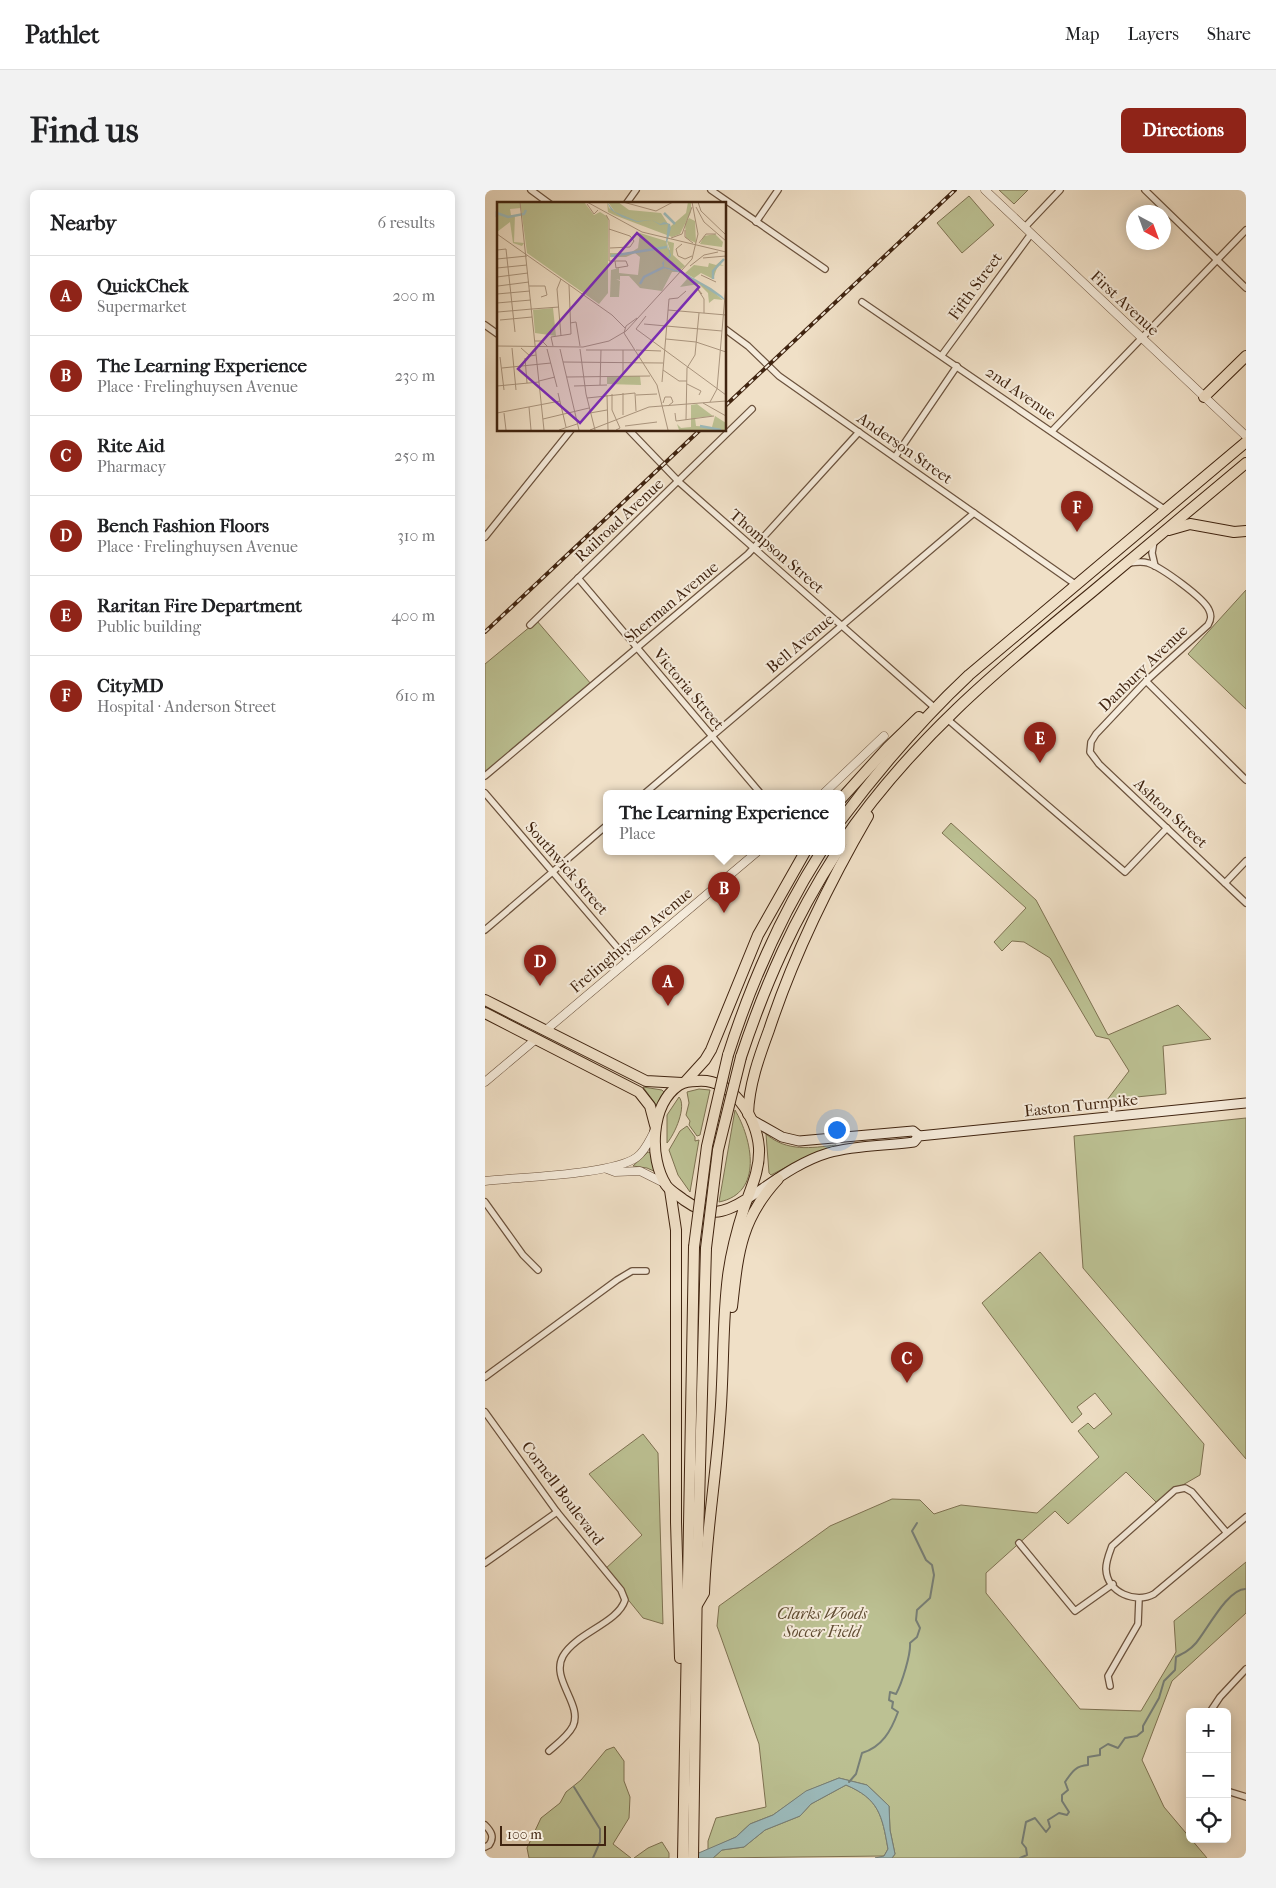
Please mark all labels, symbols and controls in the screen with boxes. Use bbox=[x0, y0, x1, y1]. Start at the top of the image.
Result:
text: Pathlet bbox=[25, 21, 99, 49]
text: Map bbox=[1065, 24, 1099, 45]
text: Layers bbox=[1127, 24, 1179, 45]
text: Share bbox=[1207, 24, 1251, 45]
button: Directions bbox=[1121, 108, 1246, 153]
text: Find us bbox=[30, 110, 139, 151]
inset map bbox=[497, 202, 726, 431]
north arrow bbox=[1126, 205, 1171, 250]
text: Nearby bbox=[50, 211, 116, 235]
text: 6 results bbox=[377, 213, 435, 232]
street label: Fifth Street bbox=[944, 248, 1006, 324]
street label: First Avenue bbox=[1087, 266, 1163, 340]
text: QuickChek bbox=[97, 275, 189, 297]
text: A bbox=[61, 286, 71, 305]
text: 200 m bbox=[392, 286, 435, 305]
text: Supermarket bbox=[97, 297, 187, 316]
text: The Learning Experience bbox=[97, 355, 307, 377]
street label: 2nd Avenue bbox=[982, 362, 1060, 424]
text: B bbox=[61, 366, 71, 385]
text: 230 m bbox=[395, 366, 435, 385]
text: Place · Frelinghuysen Avenue bbox=[97, 377, 298, 396]
street label: Anderson Street bbox=[853, 408, 957, 488]
text: Rite Aid bbox=[97, 435, 165, 457]
text: C bbox=[61, 446, 71, 465]
text: 250 m bbox=[394, 446, 435, 465]
text: Pharmacy bbox=[97, 457, 166, 476]
street label: Railroad Avenue bbox=[571, 474, 667, 566]
pin: F bbox=[1061, 491, 1093, 532]
street label: Thompson Street bbox=[726, 505, 828, 597]
text: Bench Fashion Floors bbox=[97, 515, 269, 537]
text: D bbox=[60, 526, 72, 545]
text: 310 m bbox=[397, 526, 435, 545]
text: Place · Frelinghuysen Avenue bbox=[97, 537, 298, 556]
street label: Sherman Avenue bbox=[620, 557, 722, 647]
text: Raritan Fire Department bbox=[97, 595, 302, 617]
text: E bbox=[61, 606, 71, 625]
text: 400 m bbox=[391, 606, 435, 625]
street label: Bell Avenue bbox=[762, 609, 838, 677]
text: Public building bbox=[97, 617, 201, 636]
street label: Danbury Avenue bbox=[1094, 621, 1192, 715]
street label: Victoria Street bbox=[649, 644, 729, 734]
text: CityMD bbox=[97, 675, 164, 697]
text: F bbox=[62, 686, 70, 705]
text: 610 m bbox=[395, 686, 435, 705]
text: Hospital · Anderson Street bbox=[97, 697, 276, 716]
pin: E bbox=[1024, 722, 1056, 763]
street label: Ashton Street bbox=[1130, 773, 1212, 852]
popup bbox=[603, 790, 845, 855]
text: The Learning Experience bbox=[619, 802, 829, 824]
street label: Southwick Street bbox=[521, 818, 613, 919]
text: Place bbox=[619, 824, 656, 843]
pin: B bbox=[708, 872, 740, 913]
street label: Frelinghuysen Avenue bbox=[566, 883, 696, 997]
pin: D bbox=[524, 945, 556, 986]
pin: A bbox=[652, 965, 684, 1006]
street label: Easton Turnpike bbox=[1023, 1090, 1139, 1120]
your location bbox=[824, 1117, 850, 1143]
pin: C bbox=[891, 1342, 923, 1383]
street label: Cornell Boulevard bbox=[518, 1437, 608, 1549]
park label: Clarks Woods Soccer Field bbox=[777, 1604, 868, 1641]
map controls bbox=[1186, 1708, 1231, 1843]
button: + bbox=[1186, 1708, 1231, 1753]
button: − bbox=[1186, 1753, 1231, 1798]
button: locate bbox=[1186, 1798, 1231, 1843]
scale bar bbox=[500, 1823, 606, 1846]
text: 100 m bbox=[507, 1826, 542, 1843]

